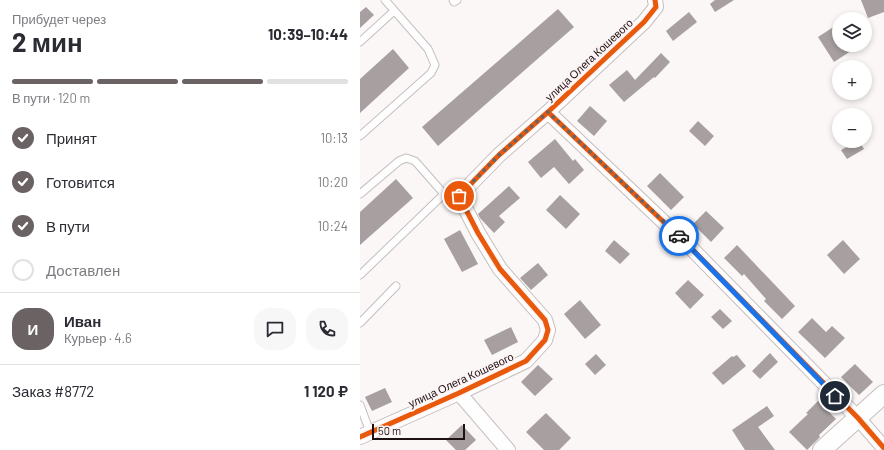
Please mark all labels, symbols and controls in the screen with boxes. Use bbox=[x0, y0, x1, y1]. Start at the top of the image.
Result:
text: Прибудет через bbox=[12, 11, 106, 27]
map controls bbox=[832, 12, 872, 148]
button: layers bbox=[832, 12, 872, 52]
street label: улица Олега Кошевого bbox=[542, 16, 635, 104]
text: 10:39–10:44 bbox=[268, 25, 348, 43]
text: 2 мин bbox=[12, 26, 83, 57]
button: + bbox=[832, 60, 872, 100]
text: В пути · 120 m bbox=[12, 90, 90, 106]
button: − bbox=[832, 108, 872, 148]
icon: check bbox=[12, 127, 34, 149]
text: Принят bbox=[46, 129, 97, 147]
text: 10:13 bbox=[320, 130, 348, 146]
icon: check bbox=[12, 171, 34, 193]
text: Готовится bbox=[46, 173, 115, 191]
text: 10:20 bbox=[317, 174, 348, 190]
pin bbox=[442, 179, 476, 213]
icon: bag bbox=[448, 185, 470, 207]
icon: check bbox=[12, 215, 34, 237]
courier bbox=[659, 216, 699, 256]
text: В пути bbox=[46, 217, 90, 235]
text: 10:24 bbox=[318, 218, 348, 234]
icon: car bbox=[668, 225, 690, 247]
text: Доставлен bbox=[46, 261, 120, 279]
button: chat bbox=[254, 308, 296, 350]
button: phone bbox=[306, 308, 348, 350]
text: Иван bbox=[64, 312, 101, 330]
text: И bbox=[28, 320, 38, 338]
text: Курьер · 4.6 bbox=[64, 330, 132, 346]
street label: улица Олега Кошевого bbox=[406, 349, 516, 410]
pin bbox=[818, 379, 852, 413]
text: Заказ #8772 bbox=[12, 382, 94, 400]
text: 1 120 ₽ bbox=[304, 382, 348, 400]
icon: home bbox=[824, 385, 846, 407]
scale bar bbox=[372, 422, 465, 441]
text: 50 m bbox=[378, 424, 401, 437]

